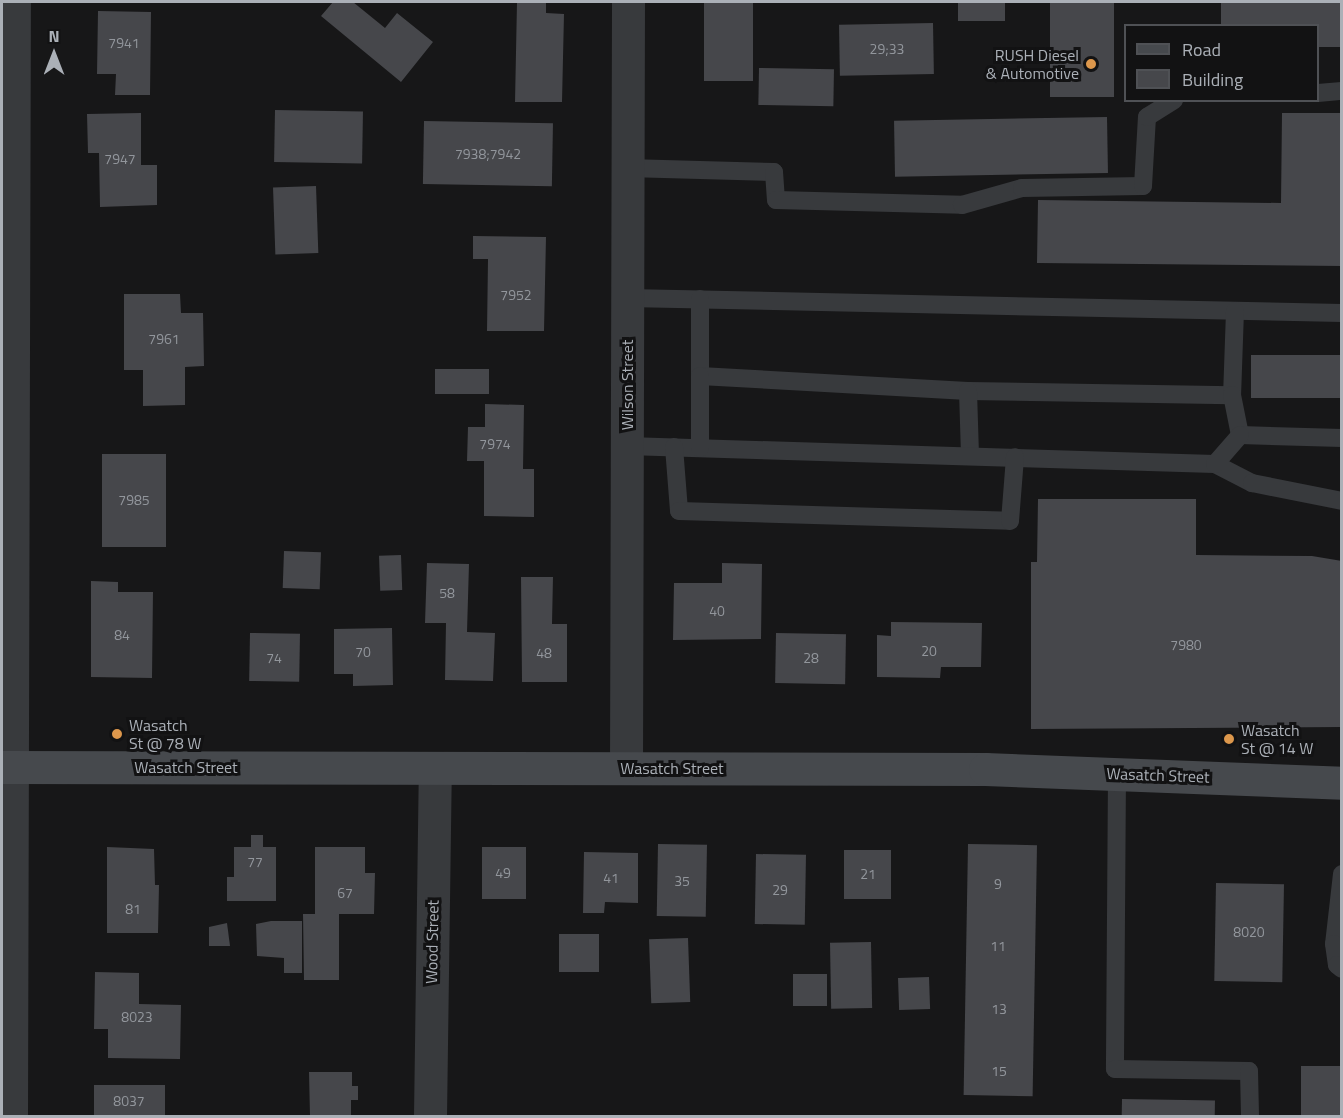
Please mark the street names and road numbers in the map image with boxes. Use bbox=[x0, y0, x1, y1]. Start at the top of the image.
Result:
street label: Wilson Street bbox=[617, 340, 637, 430]
street label: Wasatch Street bbox=[134, 757, 238, 777]
street label: Wasatch Street bbox=[620, 758, 724, 778]
street label: Wasatch Street bbox=[1106, 764, 1210, 786]
street label: Wood Street bbox=[422, 900, 442, 984]

